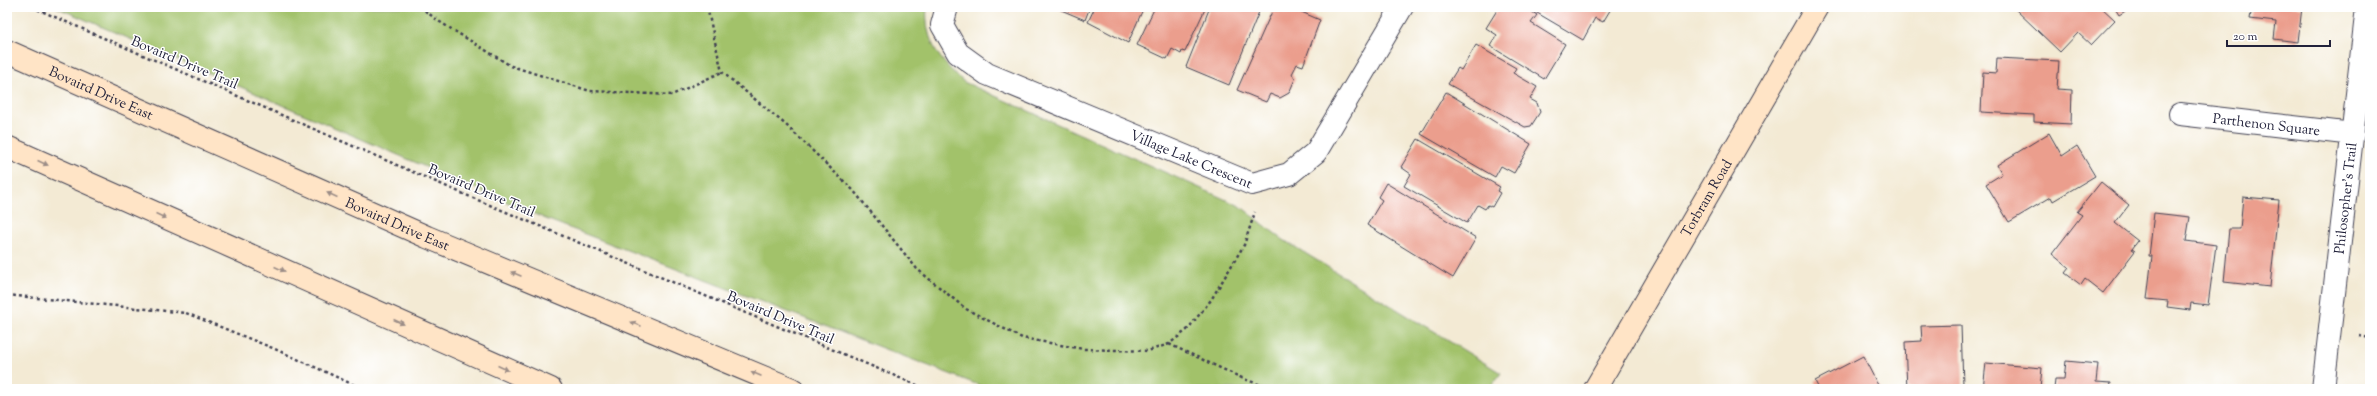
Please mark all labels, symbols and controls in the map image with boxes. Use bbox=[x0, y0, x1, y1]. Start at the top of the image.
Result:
scale bar bbox=[2227, 22, 2330, 48]
text: 20 m bbox=[2233, 28, 2258, 46]
street label: Bovaird Drive Trail bbox=[127, 32, 241, 96]
street label: Bovaird Drive East bbox=[45, 63, 156, 126]
street label: Parthenon Square bbox=[2211, 110, 2321, 142]
street label: Village Lake Crescent bbox=[1126, 126, 1255, 195]
street label: Philosopher's Trail bbox=[2331, 142, 2363, 255]
street label: Torbram Road bbox=[1677, 156, 1738, 242]
one-way arrow bbox=[37, 160, 48, 166]
street label: Bovaird Drive Trail bbox=[424, 160, 538, 224]
one-way arrow bbox=[327, 192, 338, 198]
street label: Bovaird Drive East bbox=[341, 194, 452, 257]
one-way arrow bbox=[156, 213, 167, 219]
one-way arrow bbox=[275, 266, 286, 272]
one-way arrow bbox=[509, 270, 521, 276]
street label: Bovaird Drive Trail bbox=[723, 287, 837, 351]
one-way arrow bbox=[393, 318, 405, 325]
one-way arrow bbox=[630, 321, 641, 327]
one-way arrow bbox=[497, 365, 508, 371]
one-way arrow bbox=[750, 371, 761, 377]

